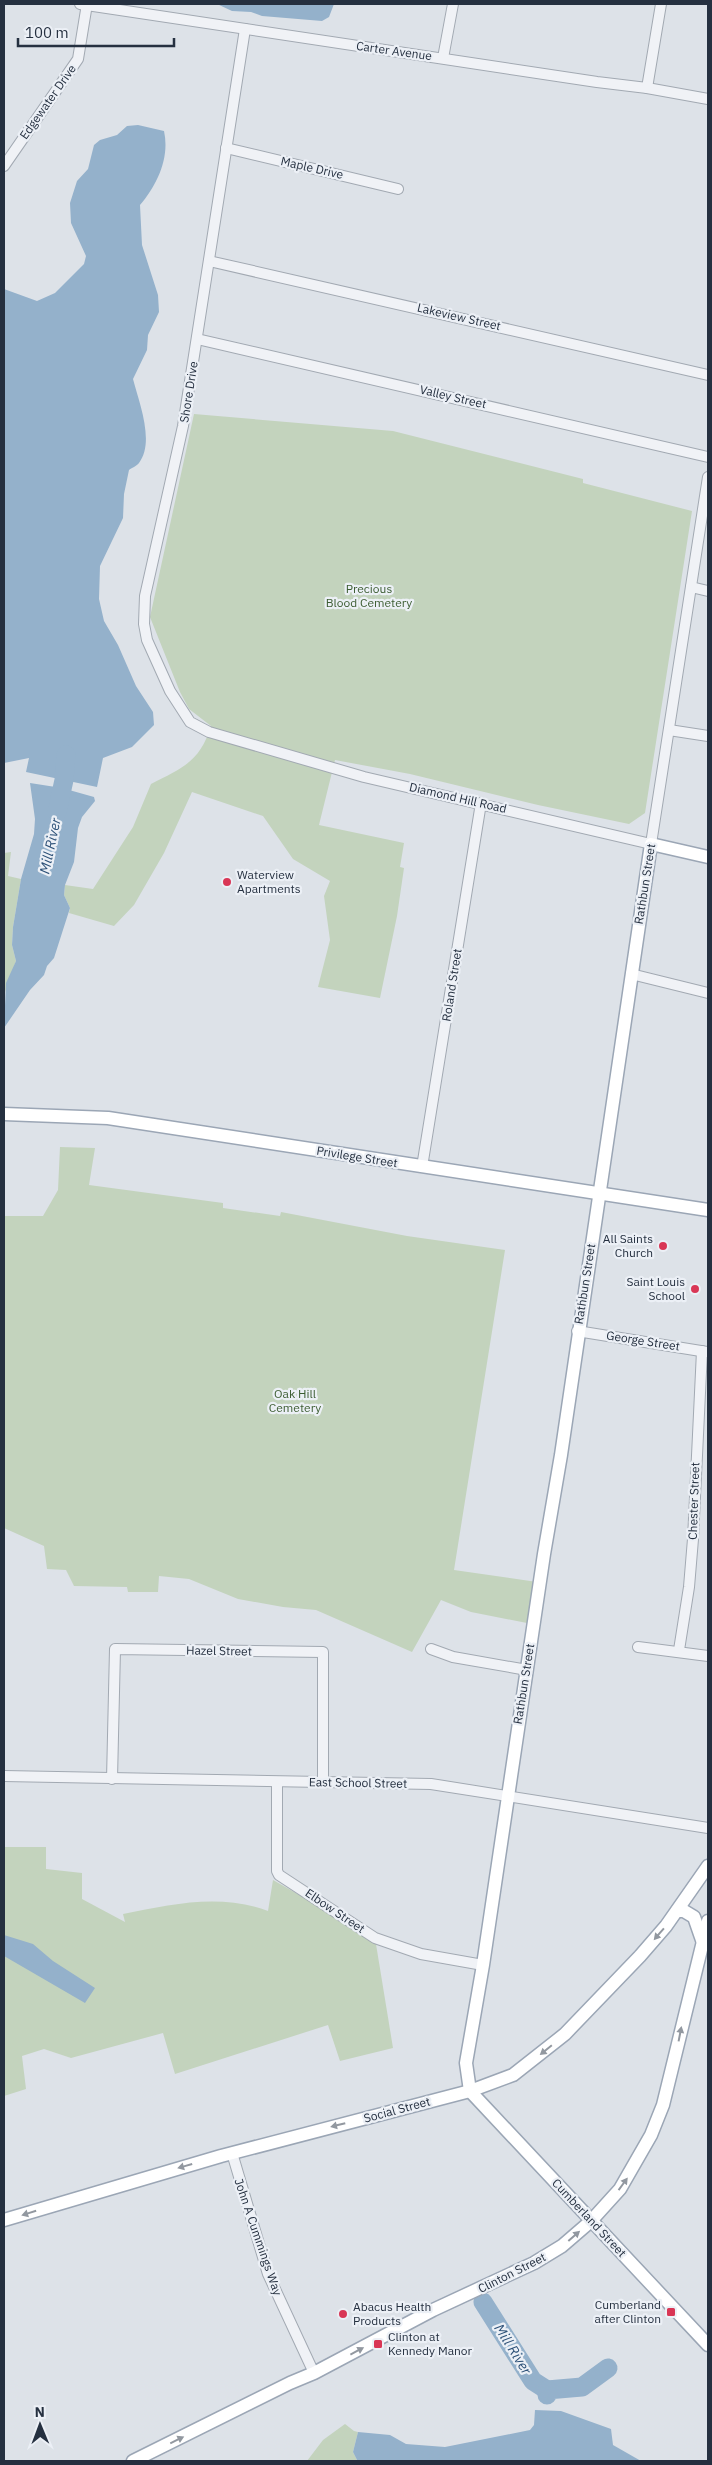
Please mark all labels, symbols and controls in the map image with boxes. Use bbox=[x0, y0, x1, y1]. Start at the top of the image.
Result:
scale bar bbox=[18, 15, 174, 47]
text: 100 m bbox=[25, 23, 69, 42]
street label: Carter Avenue bbox=[355, 38, 433, 63]
street label: Edgewater Drive bbox=[16, 61, 79, 142]
street label: Maple Drive bbox=[279, 153, 345, 182]
street label: Lakeview Street bbox=[416, 300, 502, 333]
street label: Shore Drive bbox=[176, 360, 201, 424]
street label: Valley Street bbox=[418, 382, 488, 411]
park label: Precious Blood Cemetery bbox=[326, 581, 412, 610]
street label: Diamond Hill Road bbox=[408, 779, 508, 816]
water label: Mill River bbox=[35, 816, 65, 876]
street label: Rathbun Street bbox=[631, 843, 658, 925]
place label: Waterview Apartments bbox=[237, 867, 301, 896]
marker: Waterview Apartments bbox=[221, 876, 233, 888]
street label: Roland Street bbox=[438, 947, 465, 1022]
street label: Privilege Street bbox=[315, 1143, 399, 1170]
place label: All Saints Church bbox=[603, 1231, 653, 1260]
marker: All Saints Church bbox=[657, 1240, 669, 1252]
street label: Rathbun Street bbox=[571, 1243, 598, 1325]
place label: Saint Louis School bbox=[626, 1274, 685, 1303]
marker: Saint Louis School bbox=[689, 1283, 701, 1295]
street label: George Street bbox=[605, 1327, 681, 1354]
park label: Oak Hill Cemetery bbox=[269, 1386, 321, 1415]
street label: Chester Street bbox=[685, 1462, 702, 1540]
street label: Hazel Street bbox=[186, 1642, 252, 1659]
street label: Rathbun Street bbox=[510, 1643, 537, 1725]
street label: East School Street bbox=[309, 1774, 407, 1791]
street label: Elbow Street bbox=[303, 1885, 368, 1936]
one-way arrow bbox=[654, 1927, 665, 1940]
one-way arrow bbox=[676, 2026, 684, 2041]
one-way arrow bbox=[540, 2045, 553, 2056]
street label: Social Street bbox=[362, 2093, 432, 2126]
one-way arrow bbox=[331, 2122, 346, 2130]
one-way arrow bbox=[178, 2163, 193, 2171]
street label: Cumberland Street bbox=[549, 2175, 630, 2260]
street label: John A Cummings Way bbox=[231, 2176, 286, 2297]
one-way arrow bbox=[618, 2177, 628, 2191]
one-way arrow bbox=[22, 2209, 37, 2217]
one-way arrow bbox=[567, 2230, 579, 2242]
street label: Clinton Street bbox=[475, 2249, 548, 2296]
place label: Cumberland after Clinton bbox=[594, 2297, 661, 2326]
place label: Abacus Health Products bbox=[353, 2299, 431, 2328]
marker: Cumberland after Clinton bbox=[665, 2306, 677, 2318]
marker: Abacus Health Products bbox=[337, 2308, 349, 2320]
water label: Mill River bbox=[490, 2320, 536, 2379]
place label: Clinton at Kennedy Manor bbox=[388, 2329, 473, 2358]
marker: Clinton at Kennedy Manor bbox=[372, 2338, 384, 2350]
one-way arrow bbox=[351, 2346, 364, 2355]
north arrow bbox=[15, 2400, 65, 2450]
text: N bbox=[35, 2403, 45, 2421]
one-way arrow bbox=[170, 2436, 184, 2444]

